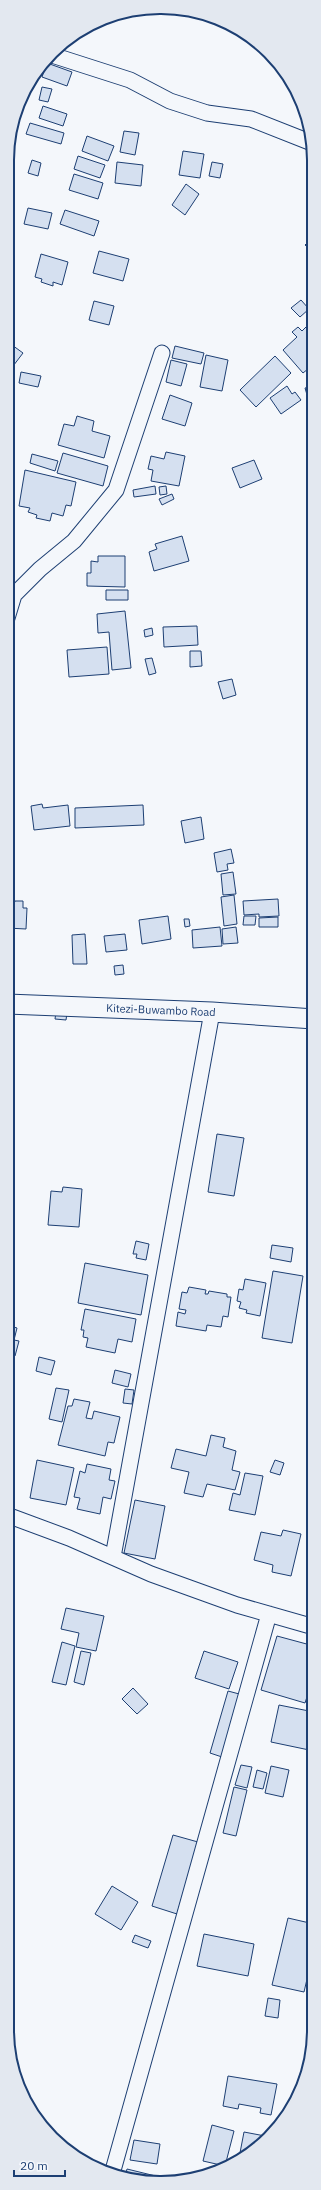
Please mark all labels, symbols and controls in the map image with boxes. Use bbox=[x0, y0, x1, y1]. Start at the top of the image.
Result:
street label: Kitezi-Buwambo Road bbox=[106, 1001, 216, 1019]
scale bar bbox=[14, 2152, 65, 2178]
text: 20 m bbox=[20, 2158, 48, 2173]

